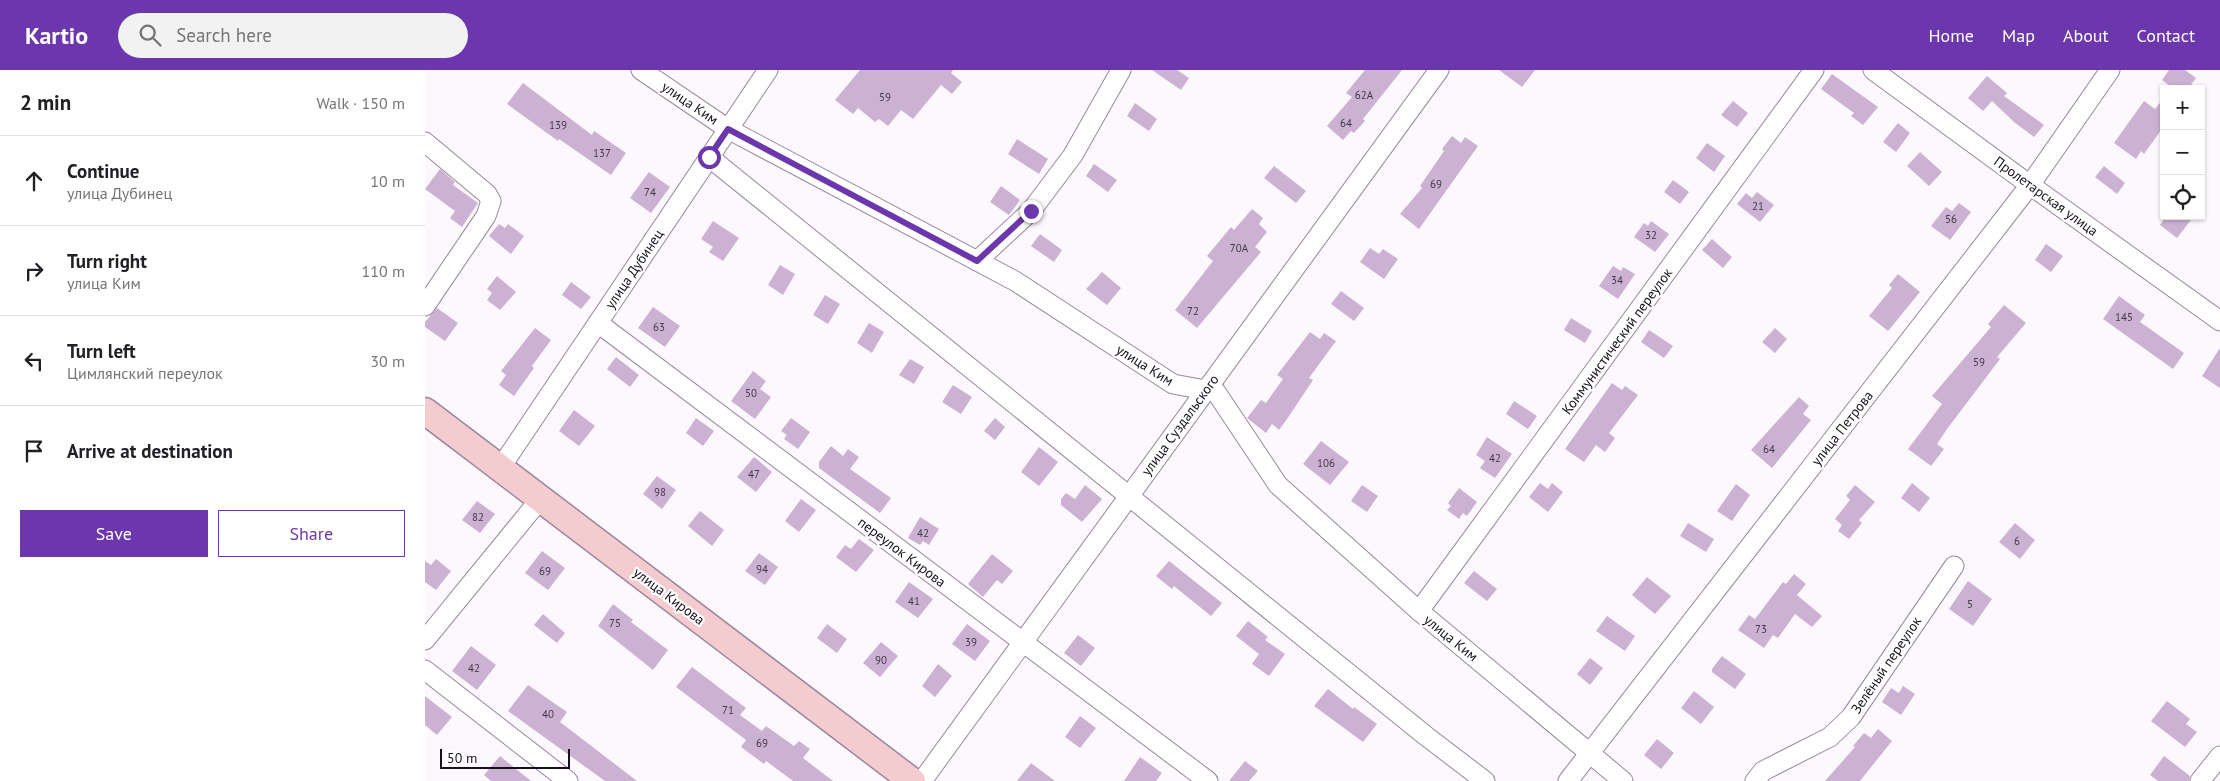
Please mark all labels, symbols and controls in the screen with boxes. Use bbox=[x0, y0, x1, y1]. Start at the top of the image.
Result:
search box bbox=[118, 13, 468, 58]
text: Kartio bbox=[25, 20, 88, 51]
icon: search bbox=[136, 21, 164, 49]
text: Search here bbox=[176, 23, 272, 47]
text: Home bbox=[1928, 24, 1974, 47]
text: Map bbox=[2002, 24, 2035, 47]
text: About bbox=[2063, 24, 2109, 47]
text: Contact bbox=[2137, 24, 2195, 47]
street label: улица Ким bbox=[658, 77, 722, 129]
map controls bbox=[2160, 85, 2205, 220]
button: + bbox=[2160, 85, 2205, 130]
house number: 62А bbox=[1355, 88, 1374, 102]
text: 2 min bbox=[20, 89, 71, 116]
house number: 59 bbox=[879, 90, 891, 104]
text: Walk · 150 m bbox=[316, 93, 405, 113]
house number: 64 bbox=[1340, 116, 1352, 130]
house number: 139 bbox=[549, 118, 567, 132]
button: − bbox=[2160, 130, 2205, 175]
house number: 137 bbox=[593, 146, 611, 160]
route start bbox=[698, 146, 721, 169]
street label: Пролетарская улица bbox=[1990, 152, 2102, 240]
text: Continue bbox=[67, 159, 139, 183]
icon: ahead bbox=[20, 167, 48, 195]
text: 10 m bbox=[370, 171, 405, 191]
button: locate bbox=[2160, 175, 2205, 220]
house number: 69 bbox=[1430, 177, 1442, 191]
text: улица Дубинец bbox=[67, 183, 172, 203]
house number: 74 bbox=[644, 185, 656, 199]
house number: 21 bbox=[1752, 199, 1764, 213]
route end bbox=[1020, 200, 1043, 223]
house number: 56 bbox=[1945, 212, 1957, 226]
street label: улица Дубинец bbox=[601, 226, 667, 312]
house number: 32 bbox=[1645, 228, 1657, 242]
house number: 70А bbox=[1230, 241, 1249, 255]
text: Turn right bbox=[67, 249, 147, 273]
icon: right bbox=[20, 257, 48, 285]
text: 110 m bbox=[362, 261, 405, 281]
street label: Коммунистический переулок bbox=[1558, 264, 1676, 418]
text: улица Ким bbox=[67, 273, 141, 293]
house number: 34 bbox=[1611, 273, 1623, 287]
house number: 72 bbox=[1187, 304, 1199, 318]
house number: 145 bbox=[2115, 310, 2133, 324]
house number: 63 bbox=[653, 320, 665, 334]
text: Turn left bbox=[67, 339, 136, 363]
street label: улица Ким bbox=[1113, 340, 1177, 390]
icon: left bbox=[20, 347, 48, 375]
text: 30 m bbox=[370, 351, 405, 371]
house number: 59 bbox=[1973, 355, 1985, 369]
text: Цимлянский переулок bbox=[67, 363, 223, 383]
street label: улица Суздальского bbox=[1137, 371, 1223, 479]
house number: 50 bbox=[745, 386, 757, 400]
street label: улица Петрова bbox=[1807, 387, 1877, 469]
icon: arrive bbox=[20, 437, 48, 465]
text: Arrive at destination bbox=[67, 439, 233, 463]
house number: 64 bbox=[1763, 442, 1775, 456]
house number: 42 bbox=[1489, 451, 1501, 465]
house number: 106 bbox=[1317, 456, 1335, 470]
house number: 47 bbox=[748, 467, 760, 481]
house number: 98 bbox=[654, 485, 666, 499]
button: Save bbox=[20, 510, 208, 557]
button: Share bbox=[218, 510, 405, 557]
house number: 82 bbox=[472, 510, 484, 524]
street label: переулок Кирова bbox=[854, 513, 950, 591]
house number: 42 bbox=[917, 526, 929, 540]
house number: 6 bbox=[2014, 534, 2020, 548]
house number: 94 bbox=[756, 562, 768, 576]
street label: улица Кирова bbox=[630, 563, 708, 629]
house number: 69 bbox=[539, 564, 551, 578]
house number: 41 bbox=[908, 594, 920, 608]
house number: 5 bbox=[1967, 597, 1973, 611]
street label: улица Ким bbox=[1420, 611, 1482, 665]
street label: Зелёный переулок bbox=[1847, 613, 1925, 717]
house number: 75 bbox=[609, 616, 621, 630]
house number: 73 bbox=[1755, 622, 1767, 636]
house number: 39 bbox=[965, 635, 977, 649]
house number: 90 bbox=[875, 653, 887, 667]
house number: 42 bbox=[468, 661, 480, 675]
house number: 71 bbox=[722, 703, 734, 717]
house number: 40 bbox=[542, 707, 554, 721]
house number: 69 bbox=[756, 736, 768, 750]
scale bar bbox=[440, 746, 570, 769]
text: 50 m bbox=[447, 749, 477, 767]

